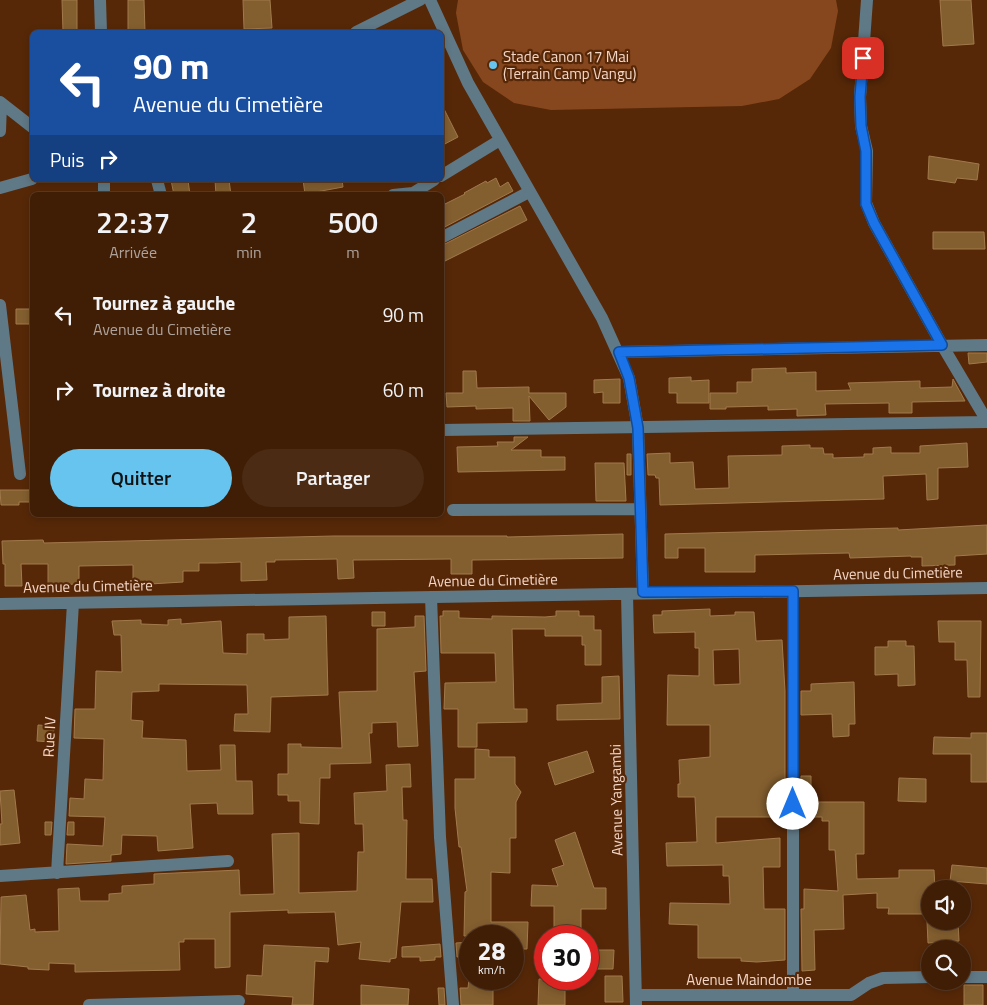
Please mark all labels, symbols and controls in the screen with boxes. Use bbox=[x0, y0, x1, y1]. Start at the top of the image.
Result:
pin bbox=[842, 37, 884, 79]
text: 90 m bbox=[133, 39, 209, 93]
icon: arrive bbox=[849, 44, 877, 72]
place label: Stade Canon 17 Mai (Terrain Camp Vangu) bbox=[503, 45, 637, 85]
icon: left bbox=[50, 50, 115, 115]
marker: Stade Canon 17 Mai (Terrain Camp Vangu) bbox=[487, 59, 499, 71]
text: Avenue du Cimetière bbox=[133, 87, 323, 121]
text: Puis bbox=[50, 145, 84, 174]
icon: right bbox=[94, 145, 122, 173]
text: 22:37 bbox=[96, 199, 170, 245]
text: 2 bbox=[241, 199, 257, 245]
text: 500 bbox=[328, 199, 378, 245]
text: Arrivée bbox=[109, 240, 157, 264]
text: min bbox=[236, 240, 262, 264]
text: m bbox=[346, 240, 360, 264]
text: Tournez à gauche bbox=[93, 288, 235, 317]
text: 90 m bbox=[383, 300, 424, 329]
icon: left bbox=[50, 301, 78, 329]
text: Avenue du Cimetière bbox=[93, 317, 231, 341]
text: Tournez à droite bbox=[93, 375, 225, 404]
text: 60 m bbox=[383, 375, 424, 404]
icon: right bbox=[50, 376, 78, 404]
button: Quitter bbox=[50, 449, 232, 507]
button: Partager bbox=[242, 449, 424, 507]
street label: Avenue du Cimetière bbox=[833, 560, 963, 586]
street label: Avenue du Cimetière bbox=[428, 567, 558, 593]
street label: Avenue du Cimetière bbox=[23, 573, 153, 599]
street label: Rue IV bbox=[36, 716, 62, 758]
street label: Avenue Yangambi bbox=[604, 744, 628, 856]
position arrow bbox=[766, 777, 818, 829]
map controls bbox=[921, 880, 971, 990]
button: sound bbox=[921, 880, 971, 930]
speed limit sign: 30 bbox=[534, 925, 599, 990]
text: 28 bbox=[477, 932, 506, 970]
button: search bbox=[921, 940, 971, 990]
text: km/h bbox=[478, 960, 505, 979]
street label: Avenue Maindombe bbox=[686, 968, 812, 991]

